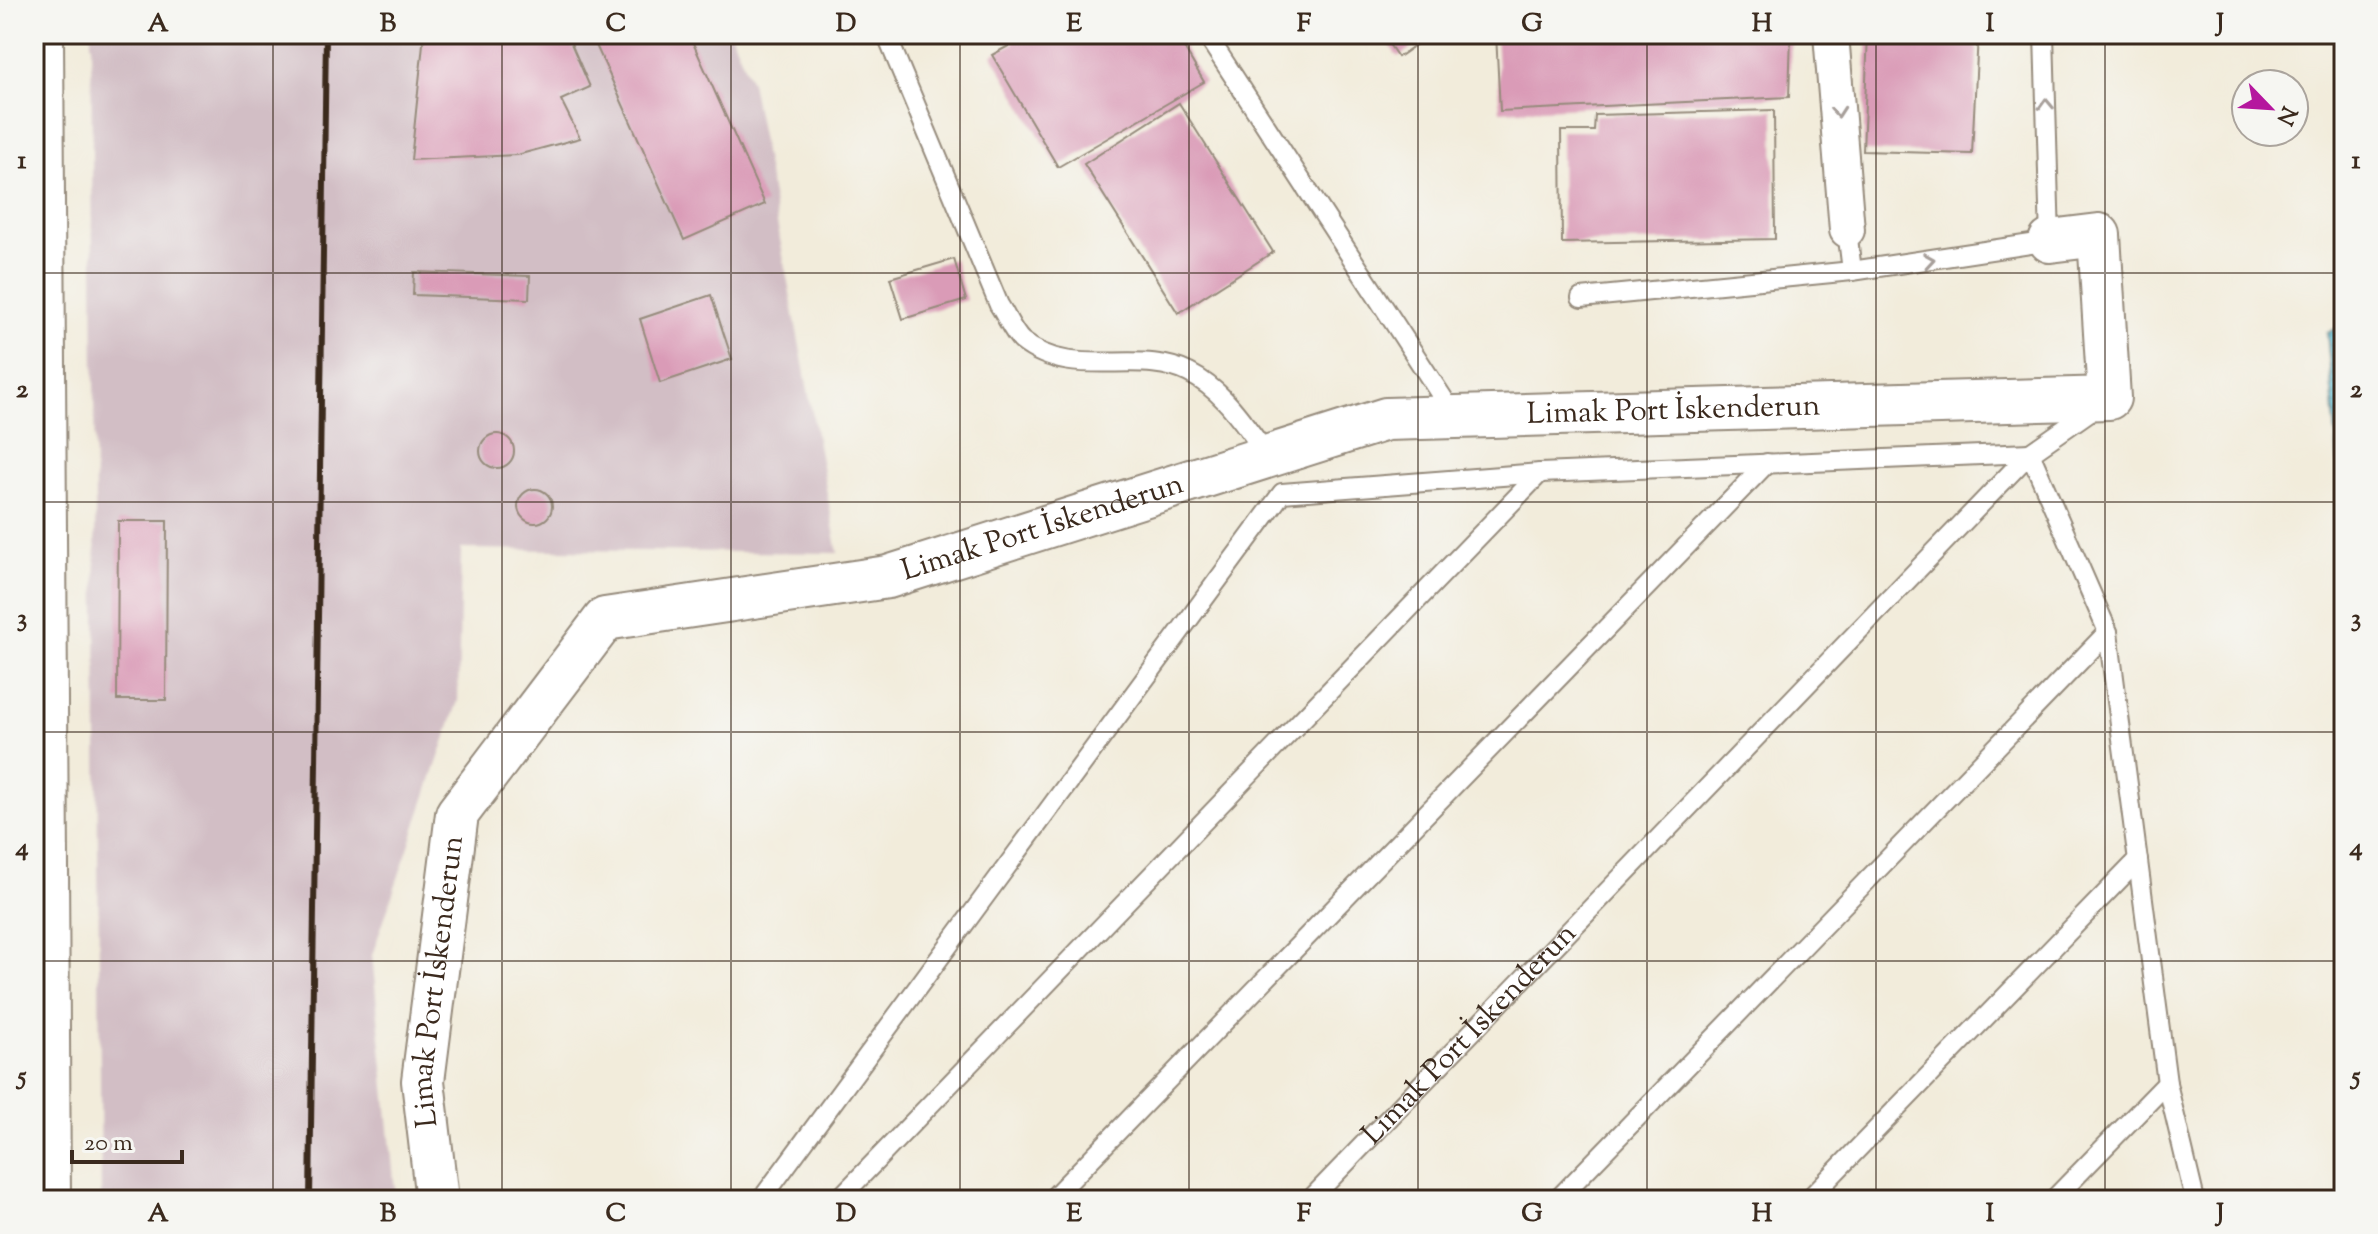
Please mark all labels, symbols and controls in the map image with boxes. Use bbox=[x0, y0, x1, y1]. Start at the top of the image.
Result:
text: A bbox=[147, 6, 169, 43]
text: B bbox=[380, 6, 397, 43]
text: C bbox=[606, 6, 626, 43]
text: D bbox=[836, 6, 856, 43]
text: E bbox=[1066, 6, 1082, 43]
text: F bbox=[1297, 6, 1312, 43]
text: G bbox=[1521, 6, 1543, 43]
text: H bbox=[1752, 6, 1773, 43]
text: I bbox=[1986, 6, 1995, 43]
text: J bbox=[2214, 6, 2224, 43]
north arrow bbox=[2230, 68, 2310, 148]
one-way arrow bbox=[2037, 97, 2055, 110]
text: N bbox=[2267, 100, 2304, 130]
one-way arrow bbox=[1829, 106, 1846, 119]
text: 1 bbox=[18, 143, 27, 180]
text: 1 bbox=[2352, 143, 2361, 180]
one-way arrow bbox=[1922, 252, 1936, 269]
text: 2 bbox=[16, 372, 29, 409]
text: 2 bbox=[2350, 372, 2363, 409]
street label: Limak Port İskenderun bbox=[1526, 385, 1821, 436]
street label: Limak Port İskenderun bbox=[896, 463, 1189, 593]
text: 3 bbox=[17, 601, 27, 638]
text: 3 bbox=[2351, 601, 2361, 638]
text: 4 bbox=[14, 830, 29, 867]
text: 4 bbox=[2348, 830, 2363, 867]
street label: Limak Port İskenderun bbox=[401, 833, 476, 1130]
street label: Limak Port İskenderun bbox=[1352, 914, 1587, 1155]
text: 5 bbox=[16, 1059, 27, 1096]
text: 5 bbox=[2350, 1059, 2361, 1096]
scale bar bbox=[72, 1114, 182, 1164]
text: 20 m bbox=[84, 1127, 133, 1161]
text: A bbox=[147, 1196, 169, 1233]
text: B bbox=[380, 1196, 397, 1233]
text: C bbox=[606, 1196, 626, 1233]
text: D bbox=[836, 1196, 856, 1233]
text: E bbox=[1066, 1196, 1082, 1233]
text: F bbox=[1297, 1196, 1312, 1233]
text: G bbox=[1521, 1196, 1543, 1233]
text: H bbox=[1752, 1196, 1773, 1233]
text: I bbox=[1986, 1196, 1995, 1233]
text: J bbox=[2214, 1196, 2224, 1233]

